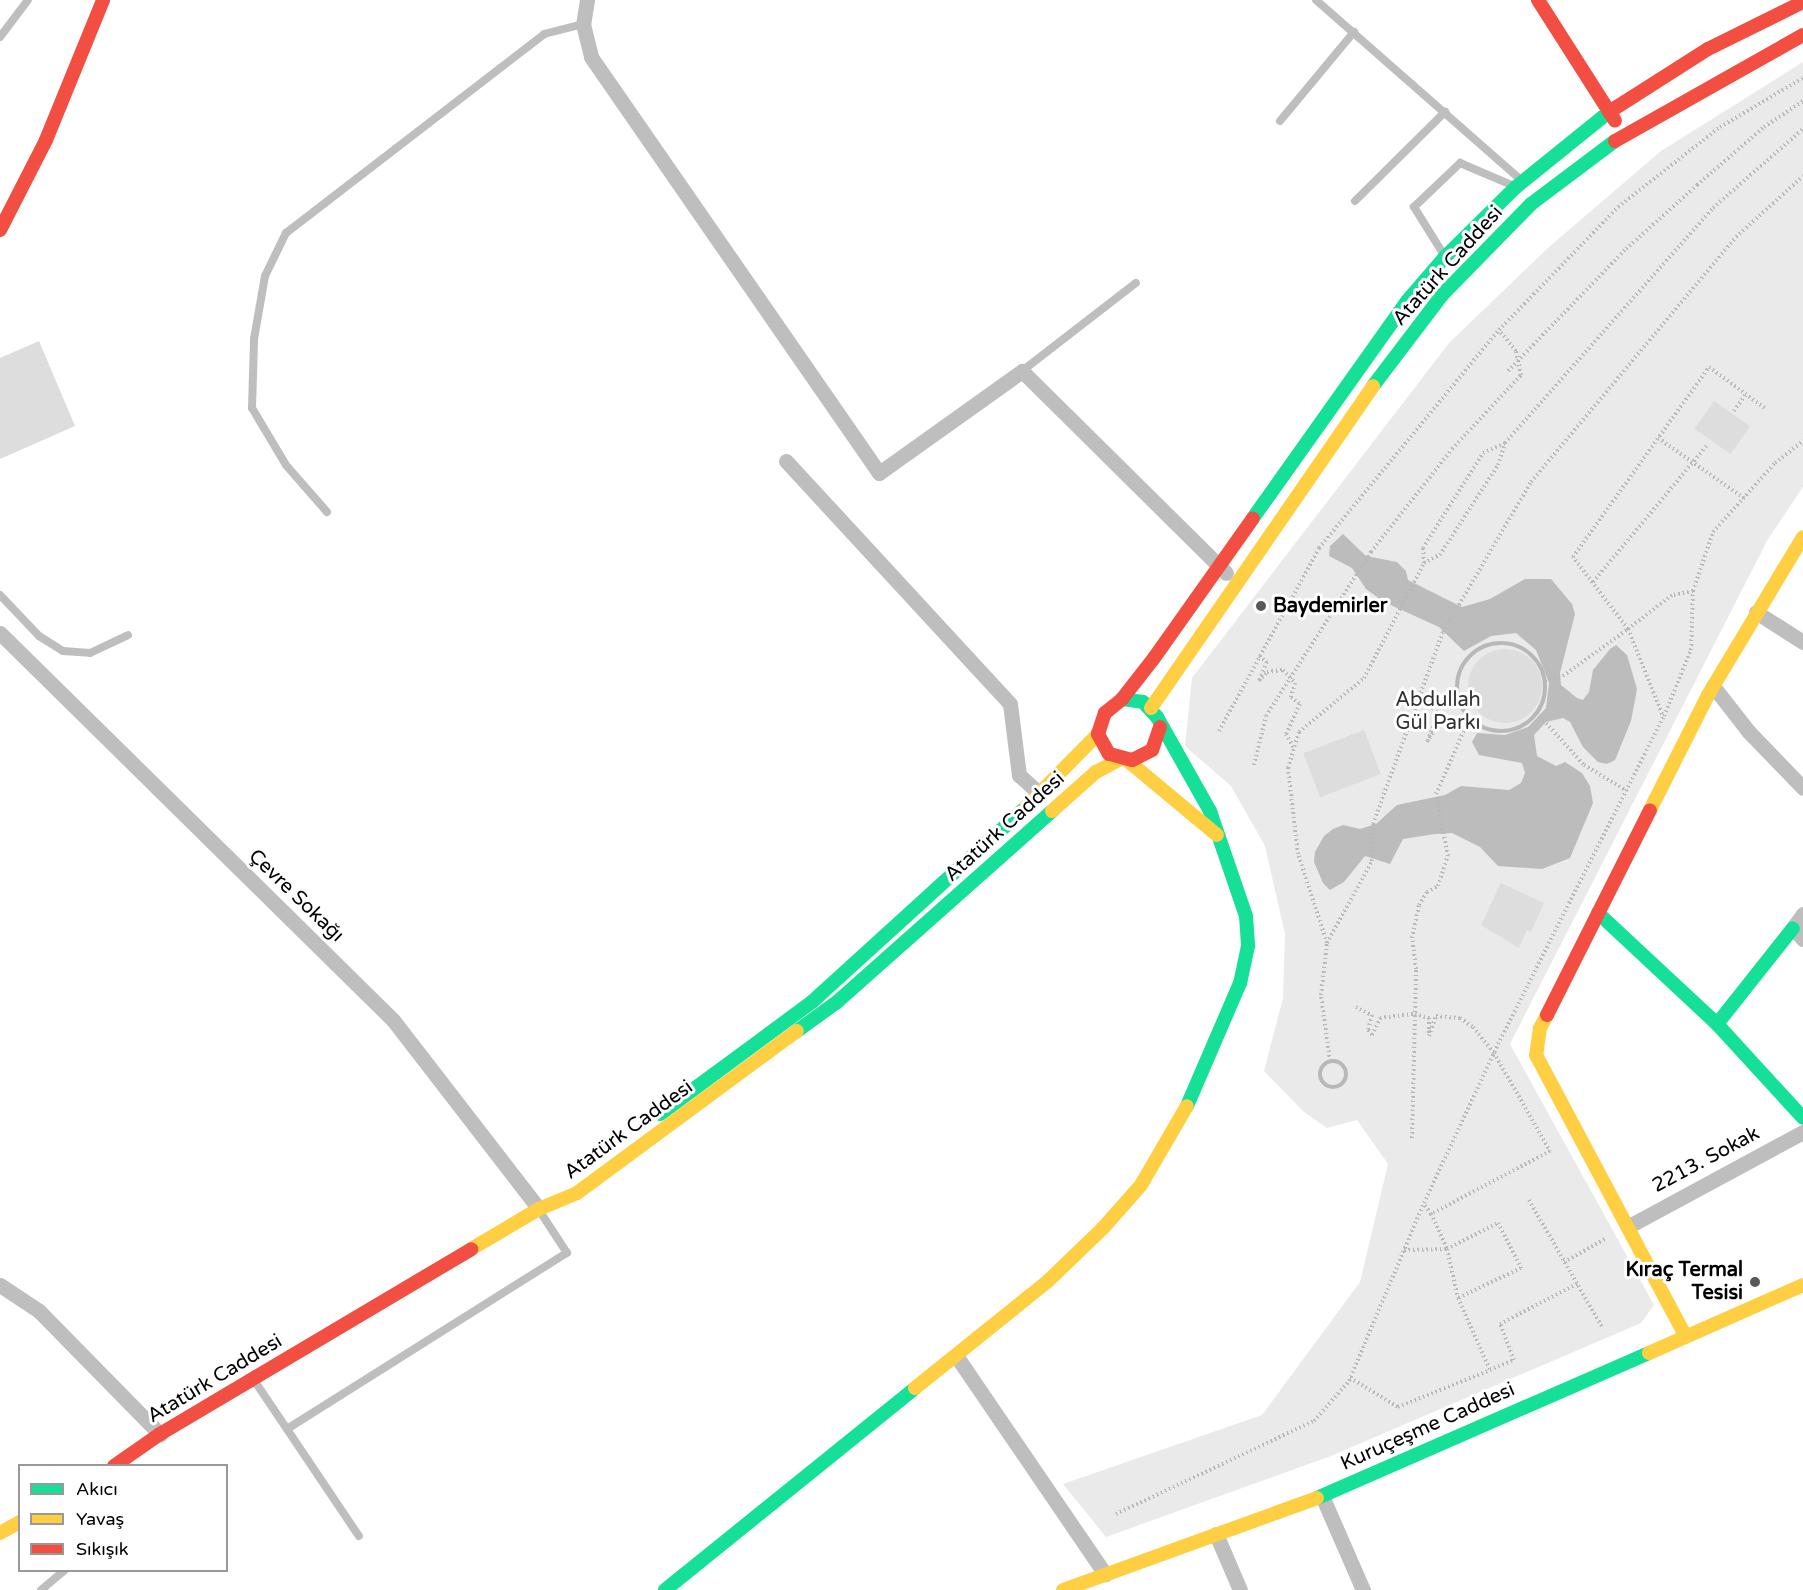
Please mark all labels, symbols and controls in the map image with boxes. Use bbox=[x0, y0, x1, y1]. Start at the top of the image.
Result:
street label: Atatürk Caddesi bbox=[1388, 201, 1508, 331]
place label: Baydemirler bbox=[1273, 594, 1387, 618]
marker: Baydemirler bbox=[1254, 599, 1268, 613]
park label: Abdullah Gül Parkı bbox=[1395, 688, 1481, 735]
street label: Atatürk Caddesi bbox=[940, 767, 1070, 887]
street label: Çevre Sokağı bbox=[243, 845, 349, 947]
street label: Atatürk Caddesi bbox=[560, 1075, 698, 1185]
street label: 2213. Sokak bbox=[1648, 1122, 1764, 1198]
place label: Kıraç Termal Tesisi bbox=[1625, 1258, 1743, 1305]
marker: Kıraç Termal Tesisi bbox=[1748, 1275, 1762, 1289]
street label: Atatürk Caddesi bbox=[143, 1329, 287, 1429]
street label: Kuruçeşme Caddesi bbox=[1337, 1378, 1519, 1476]
legend bbox=[18, 1464, 228, 1572]
text: Akıcı bbox=[76, 1478, 118, 1500]
text: Yavaş bbox=[76, 1508, 124, 1530]
text: Sıkışık bbox=[76, 1538, 129, 1560]

